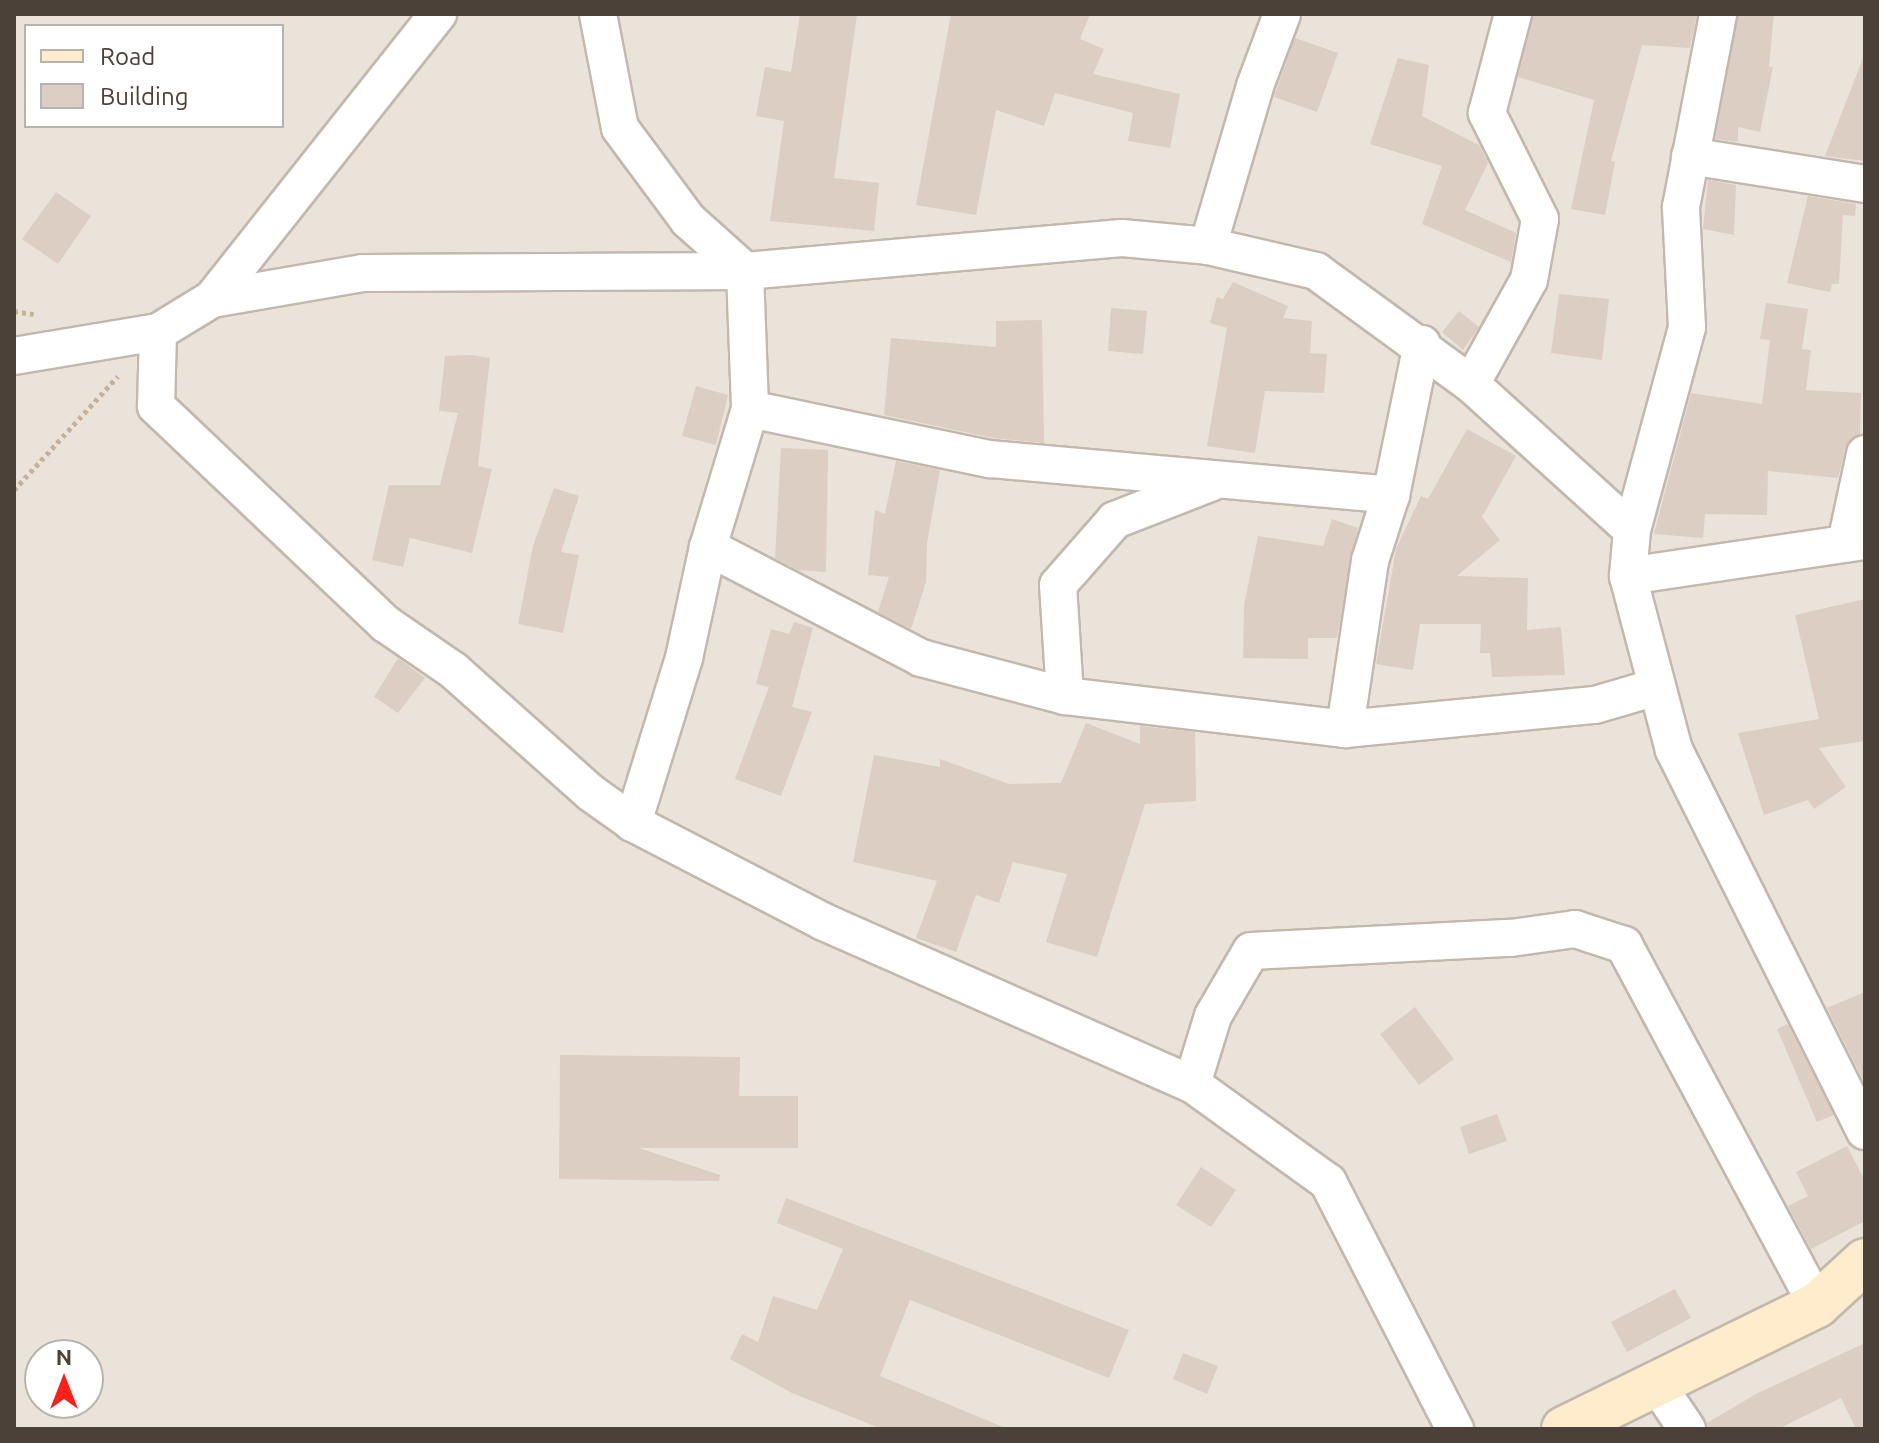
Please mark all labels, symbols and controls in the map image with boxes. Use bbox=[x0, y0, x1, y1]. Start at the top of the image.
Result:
legend bbox=[24, 24, 284, 128]
text: Road bbox=[100, 43, 155, 70]
text: Building bbox=[100, 83, 188, 110]
north arrow bbox=[24, 1339, 104, 1419]
text: N bbox=[56, 1344, 72, 1369]

